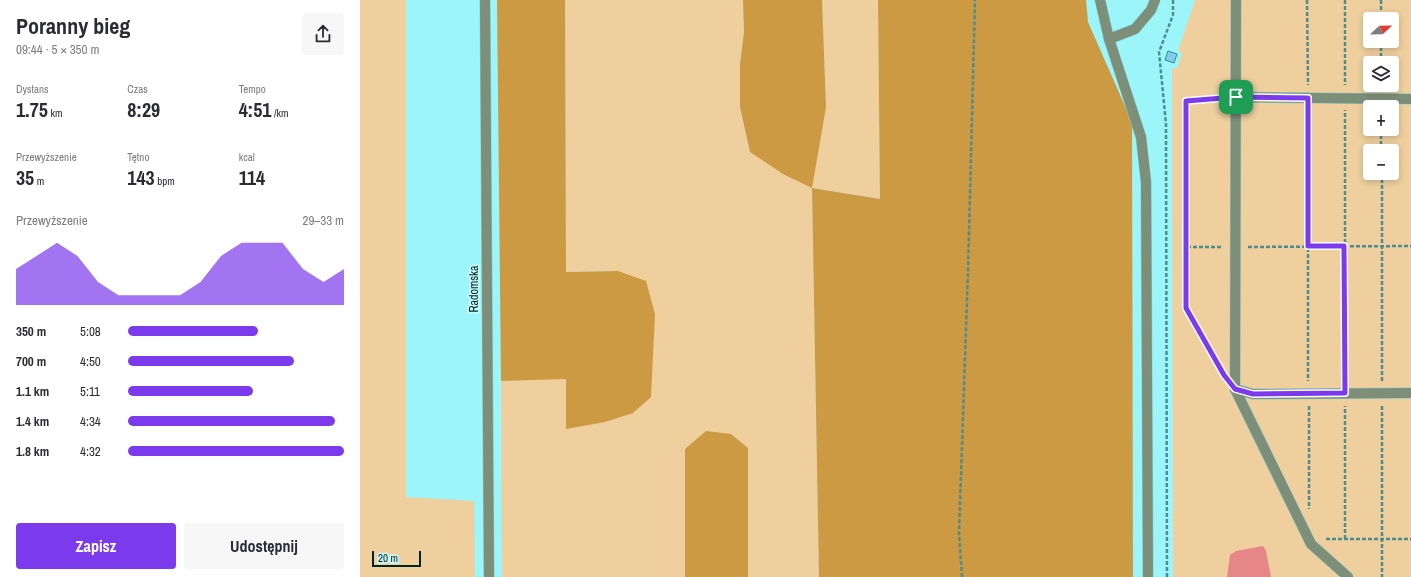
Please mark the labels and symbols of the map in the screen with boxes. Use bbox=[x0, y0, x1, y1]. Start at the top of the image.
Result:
north arrow bbox=[1363, 12, 1399, 48]
pin bbox=[1219, 80, 1253, 114]
street label: Radomska bbox=[466, 265, 482, 313]
scale bar bbox=[372, 549, 421, 568]

